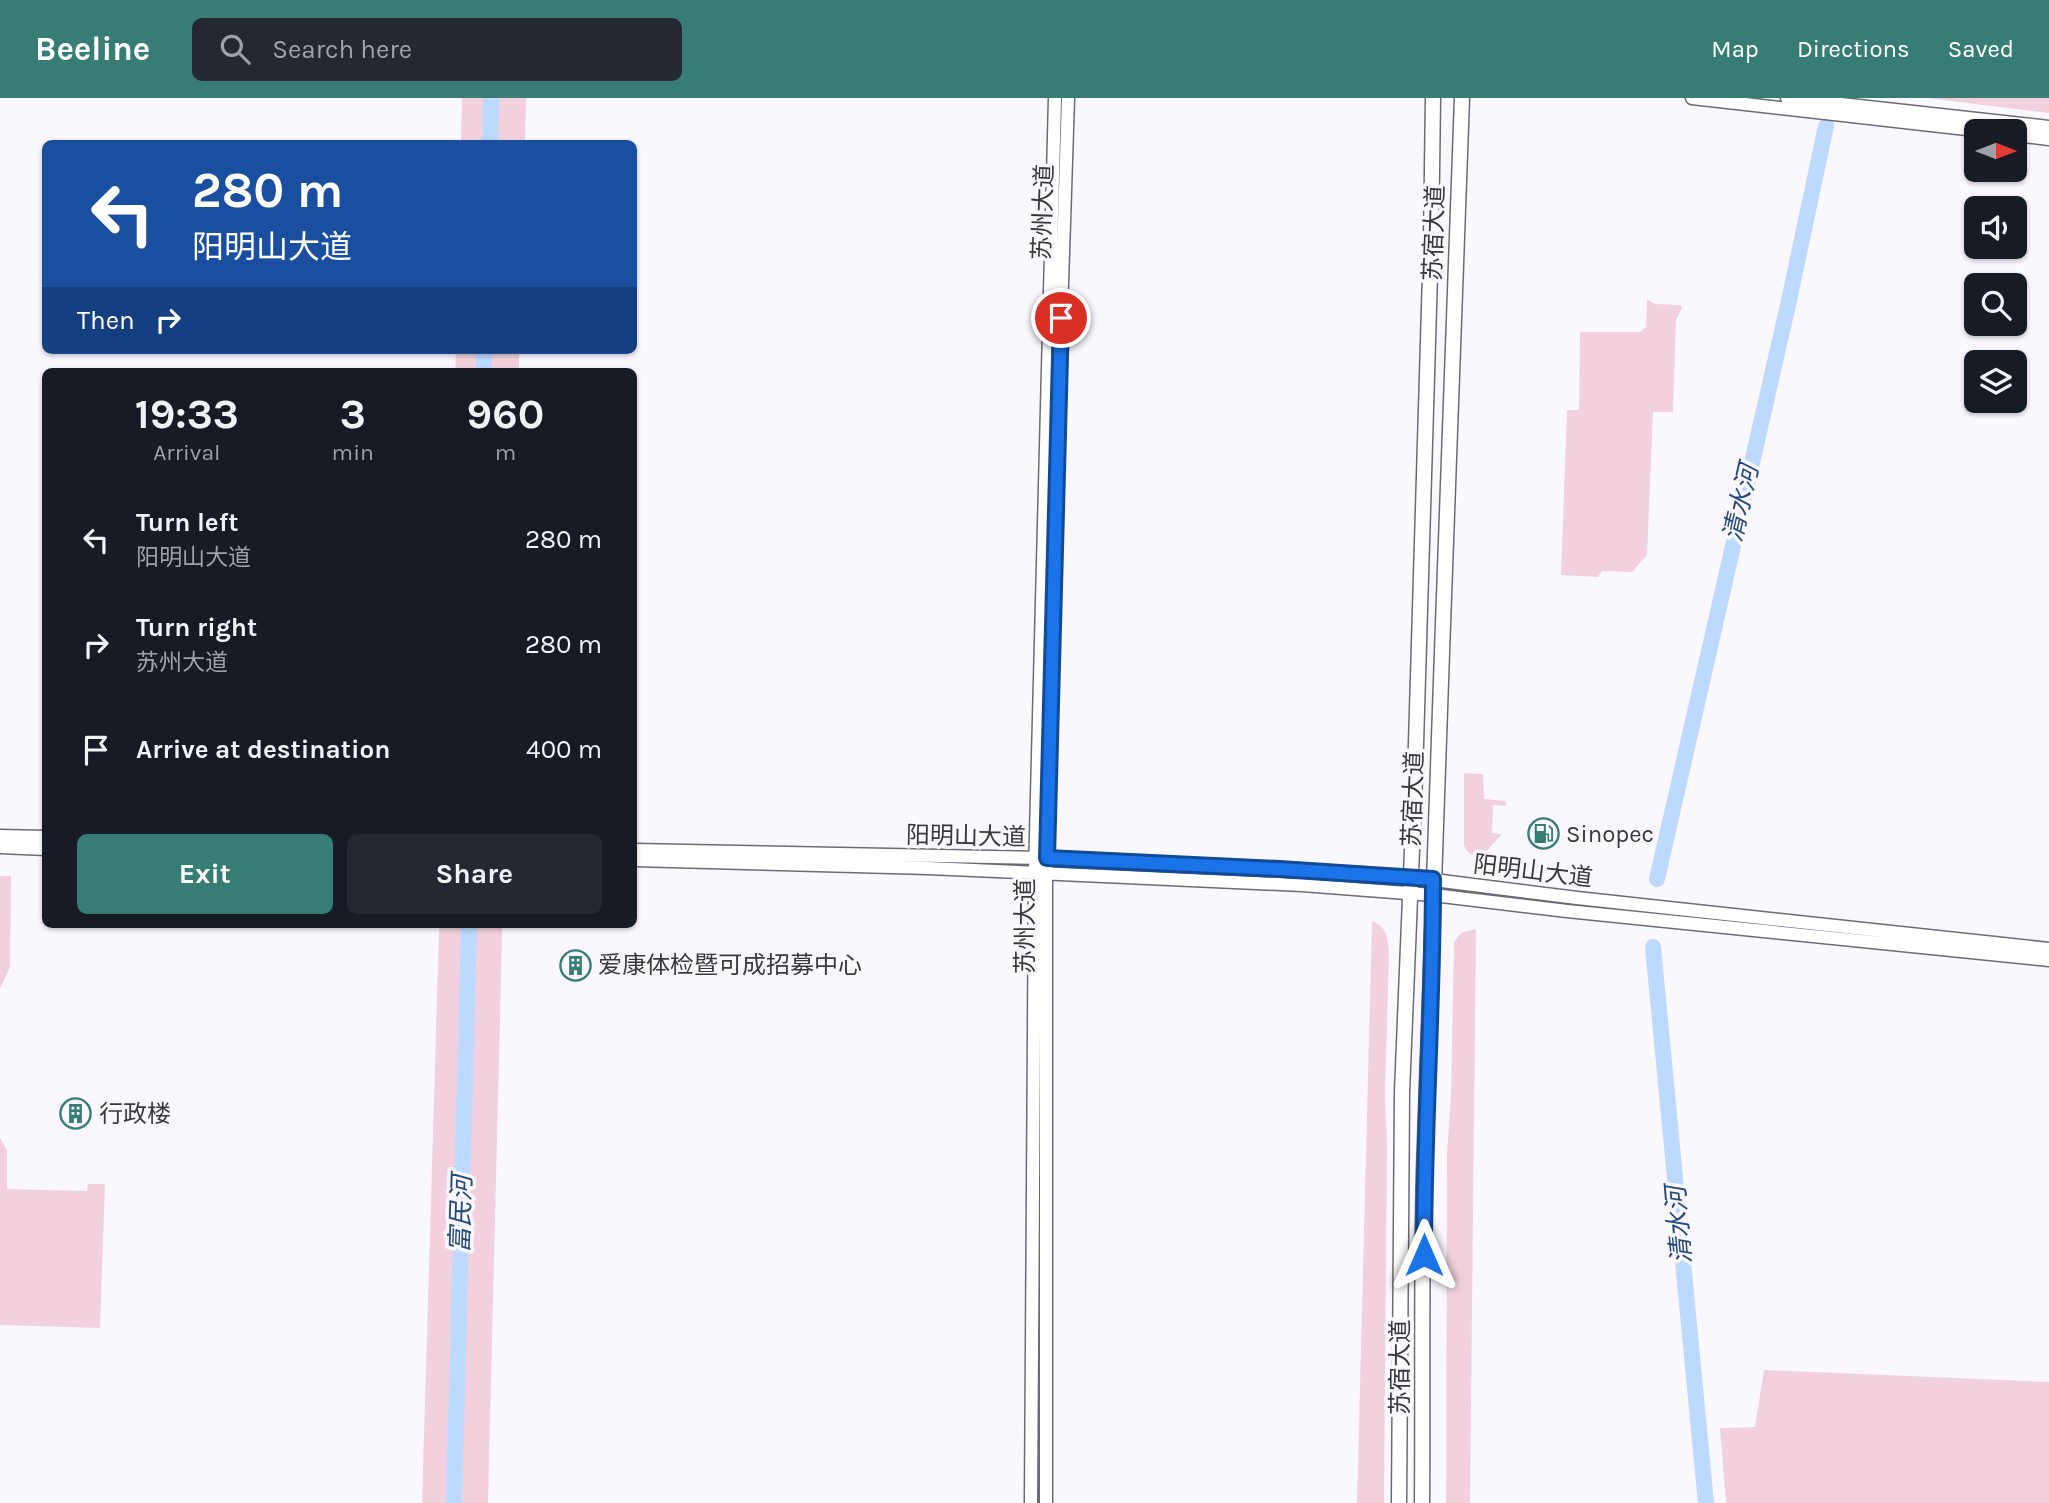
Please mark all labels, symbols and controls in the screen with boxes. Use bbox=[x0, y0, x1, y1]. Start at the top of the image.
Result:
search box bbox=[192, 18, 682, 81]
text: Beeline bbox=[35, 30, 150, 68]
icon: search bbox=[216, 30, 254, 68]
text: Search here bbox=[272, 34, 412, 65]
text: Map bbox=[1711, 35, 1759, 63]
text: Directions bbox=[1797, 35, 1910, 63]
text: Saved bbox=[1948, 35, 2014, 63]
north arrow bbox=[1964, 119, 2026, 182]
map controls bbox=[1964, 119, 2027, 413]
text: 280 m bbox=[192, 162, 343, 219]
street label: 苏州大道 bbox=[1027, 164, 1059, 260]
icon: left bbox=[77, 168, 168, 259]
street label: 苏宿大道 bbox=[1418, 185, 1450, 281]
button: sound bbox=[1964, 196, 2027, 259]
text: 阳明山大道 bbox=[192, 229, 352, 266]
button: search bbox=[1964, 273, 2027, 336]
pin bbox=[1031, 288, 1091, 348]
icon: arrive bbox=[1042, 299, 1080, 337]
icon: right bbox=[149, 301, 187, 339]
text: Then bbox=[77, 305, 135, 336]
button: layers bbox=[1964, 350, 2027, 413]
text: 19:33 bbox=[135, 389, 239, 439]
text: 3 bbox=[340, 389, 366, 439]
text: 960 bbox=[467, 389, 544, 439]
text: Arrival bbox=[153, 439, 220, 466]
text: min bbox=[332, 439, 374, 466]
text: m bbox=[495, 439, 516, 466]
water label: 清水河 bbox=[1717, 457, 1766, 544]
text: Turn left bbox=[136, 507, 238, 538]
icon: left bbox=[77, 521, 115, 559]
text: 280 m bbox=[525, 524, 602, 555]
text: 阳明山大道 bbox=[136, 544, 251, 571]
text: Turn right bbox=[136, 612, 257, 643]
icon: right bbox=[77, 626, 115, 664]
text: 280 m bbox=[525, 629, 602, 660]
text: 苏州大道 bbox=[136, 649, 228, 676]
icon: arrive bbox=[77, 731, 115, 769]
text: Arrive at destination bbox=[136, 734, 390, 765]
text: 400 m bbox=[526, 734, 602, 765]
street label: 苏宿大道 bbox=[1397, 751, 1429, 847]
fuel station icon: Sinopec bbox=[1526, 817, 1560, 851]
place label: Sinopec bbox=[1566, 820, 1654, 848]
street label: 阳明山大道 bbox=[906, 821, 1026, 851]
button: Exit bbox=[77, 834, 333, 914]
button: Share bbox=[347, 834, 602, 914]
street label: 阳明山大道 bbox=[1472, 850, 1594, 892]
street label: 苏州大道 bbox=[1011, 878, 1039, 974]
building icon: 爱康体检暨可成招募中心 bbox=[558, 948, 592, 982]
place label: 爱康体检暨可成招募中心 bbox=[598, 951, 862, 979]
building icon: 行政楼 bbox=[59, 1097, 93, 1131]
place label: 行政楼 bbox=[99, 1100, 171, 1128]
water label: 富民河 bbox=[444, 1169, 478, 1254]
water label: 清水河 bbox=[1660, 1180, 1698, 1265]
position arrow bbox=[1387, 1218, 1461, 1292]
street label: 苏宿大道 bbox=[1386, 1319, 1414, 1415]

